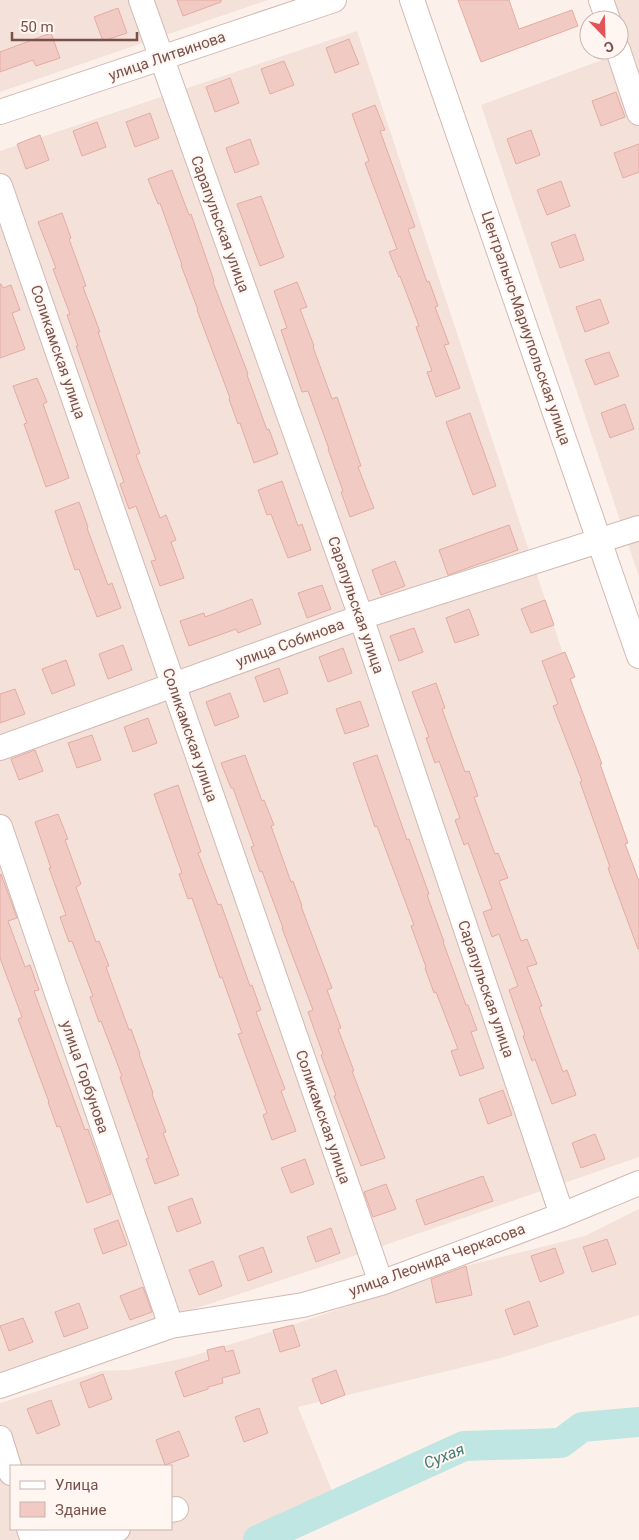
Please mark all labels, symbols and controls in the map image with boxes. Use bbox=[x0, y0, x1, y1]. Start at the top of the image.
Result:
scale bar bbox=[12, 10, 138, 42]
north arrow bbox=[579, 10, 629, 60]
text: 50 m bbox=[20, 18, 54, 36]
street label: улица Литвинова bbox=[106, 28, 228, 84]
text: С bbox=[602, 38, 616, 56]
street label: Сарапульская улица bbox=[187, 153, 253, 295]
street label: Центрально-Мариупольская улица bbox=[477, 209, 575, 447]
street label: Соликамская улица bbox=[27, 283, 89, 421]
street label: Сарапульская улица bbox=[324, 534, 388, 676]
street label: улица Собинова bbox=[233, 615, 347, 671]
street label: Соликамская улица bbox=[159, 666, 221, 804]
street label: Сарапульская улица bbox=[454, 918, 518, 1060]
street label: улица Горбунова bbox=[57, 1018, 113, 1136]
street label: Соликамская улица bbox=[292, 1048, 354, 1186]
street label: улица Леонида Черкасова bbox=[346, 1220, 528, 1300]
water label: Сухая bbox=[421, 1439, 467, 1473]
legend bbox=[10, 1465, 172, 1530]
text: Улица bbox=[55, 1476, 98, 1494]
text: Здание bbox=[55, 1501, 106, 1519]

